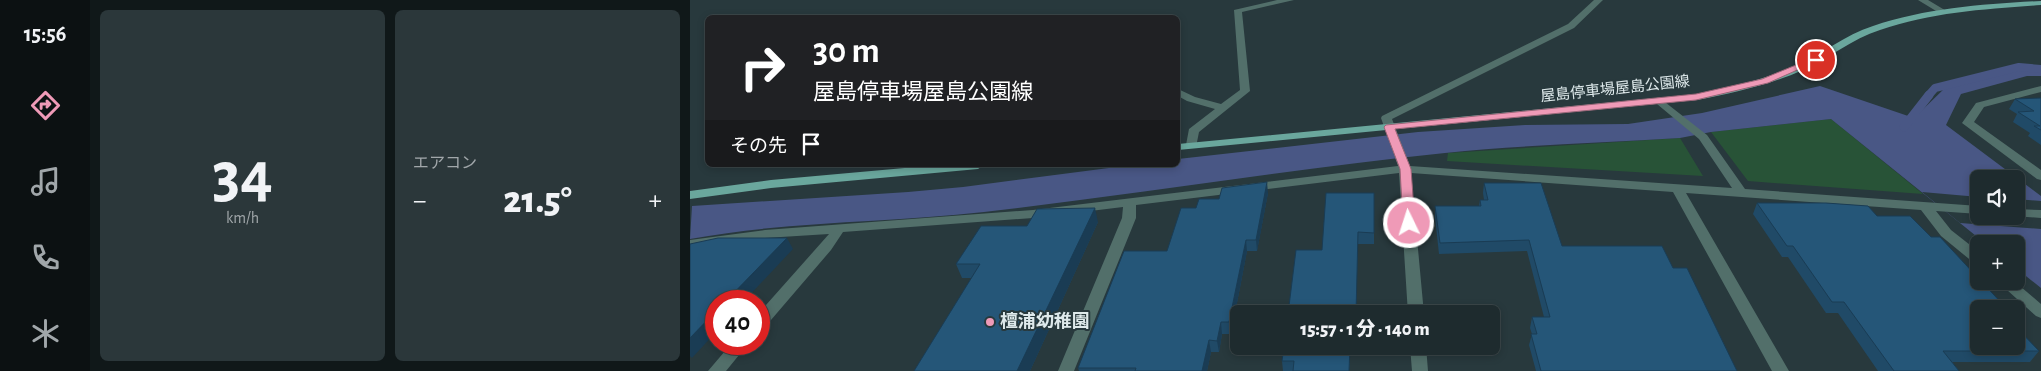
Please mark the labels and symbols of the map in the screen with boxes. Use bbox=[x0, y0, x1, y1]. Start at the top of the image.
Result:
pin bbox=[1795, 39, 1837, 81]
street label: 屋島停車場屋島公園線 bbox=[1540, 73, 1690, 104]
position arrow bbox=[1382, 196, 1434, 248]
speed limit sign: 40 bbox=[705, 290, 770, 355]
place label: 檀浦幼稚園 bbox=[1000, 311, 1090, 331]
marker: 檀浦幼稚園 bbox=[984, 316, 996, 328]

